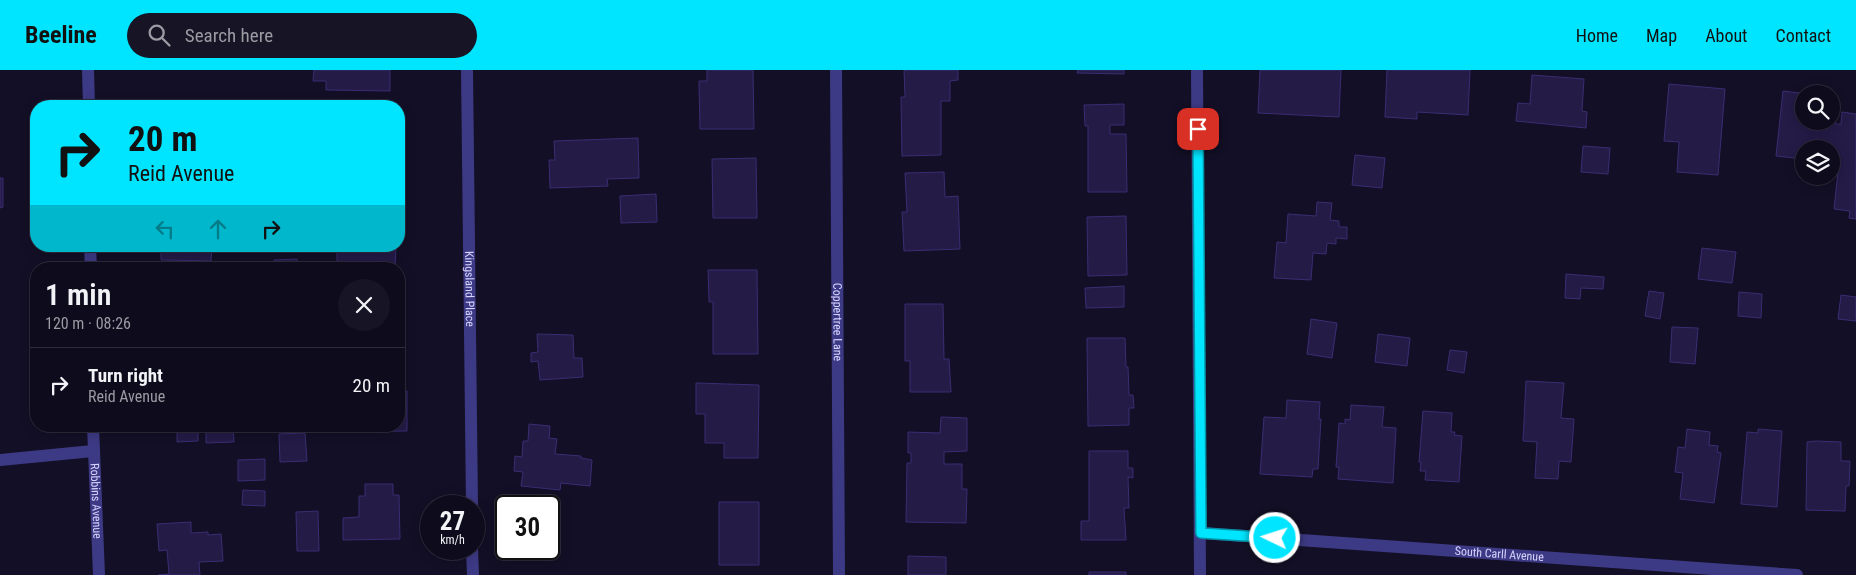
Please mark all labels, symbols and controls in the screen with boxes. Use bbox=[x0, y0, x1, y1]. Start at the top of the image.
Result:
search box bbox=[127, 13, 477, 58]
text: Beeline bbox=[25, 21, 97, 49]
icon: search bbox=[145, 21, 173, 49]
text: Search here bbox=[185, 24, 273, 47]
text: Home bbox=[1576, 25, 1618, 46]
text: Map bbox=[1646, 25, 1677, 46]
text: About bbox=[1705, 25, 1747, 46]
text: Contact bbox=[1775, 25, 1831, 46]
map controls bbox=[1795, 85, 1840, 185]
button: search bbox=[1795, 85, 1840, 130]
pin bbox=[1177, 108, 1219, 150]
icon: arrive bbox=[1184, 115, 1212, 143]
text: 20 m bbox=[128, 119, 197, 160]
icon: right bbox=[45, 120, 110, 185]
button: layers bbox=[1795, 140, 1840, 185]
text: Reid Avenue bbox=[128, 161, 234, 186]
icon: left bbox=[151, 215, 179, 243]
icon: ahead bbox=[204, 215, 232, 243]
icon: right bbox=[257, 215, 285, 243]
street label: Kingsland Place bbox=[462, 251, 477, 327]
text: 1 min bbox=[45, 277, 111, 312]
button: close bbox=[338, 279, 390, 331]
street label: Coppertree Lane bbox=[830, 283, 845, 362]
text: 120 m · 08:26 bbox=[45, 314, 131, 333]
text: Turn right bbox=[88, 364, 163, 387]
icon: right bbox=[45, 371, 73, 399]
text: 20 m bbox=[353, 374, 390, 397]
text: Reid Avenue bbox=[88, 387, 165, 406]
street label: Robbins Avenue bbox=[88, 463, 105, 539]
speed limit sign: 30 bbox=[495, 495, 560, 560]
text: 27 bbox=[440, 507, 465, 536]
position arrow bbox=[1248, 511, 1300, 563]
text: km/h bbox=[440, 533, 465, 547]
street label: South Carll Avenue bbox=[1454, 544, 1545, 564]

